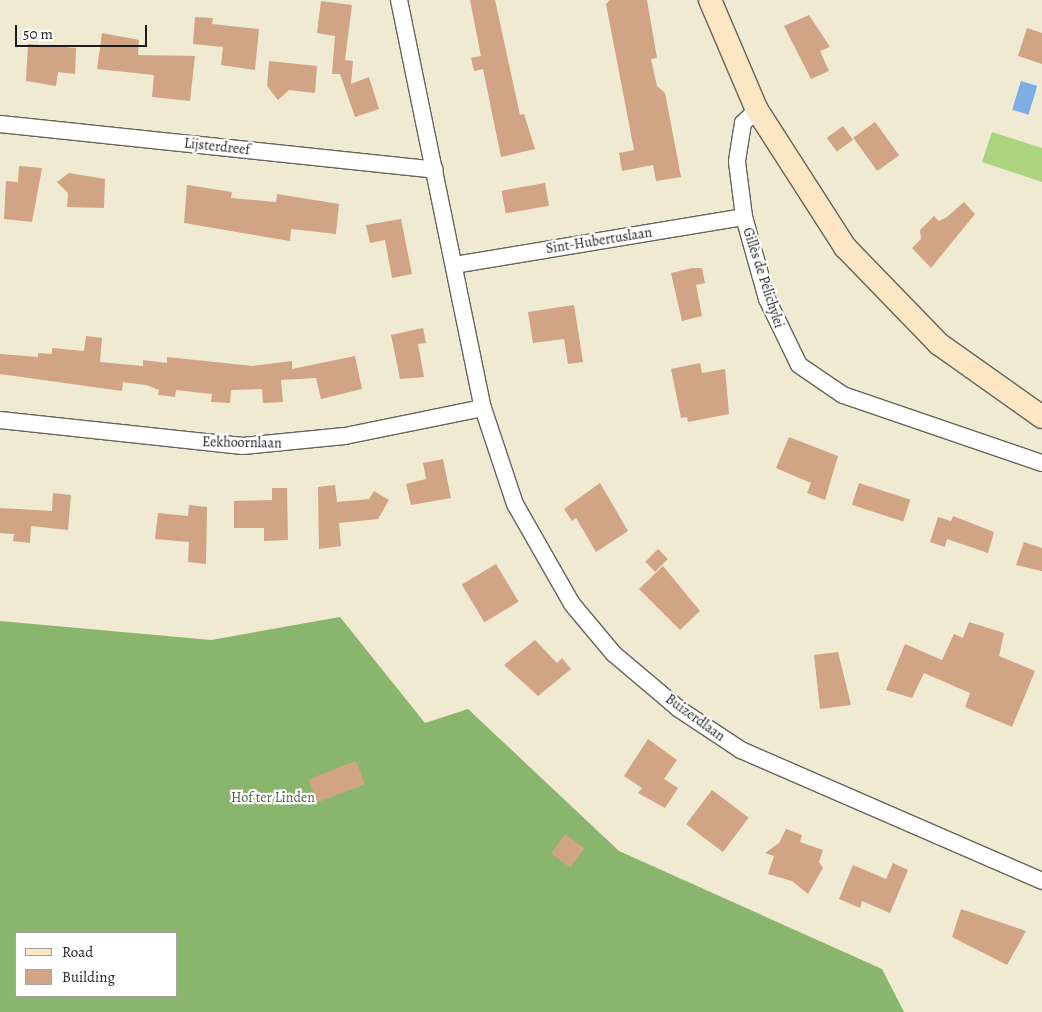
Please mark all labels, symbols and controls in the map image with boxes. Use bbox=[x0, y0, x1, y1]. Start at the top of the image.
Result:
scale bar bbox=[18, 15, 150, 47]
text: 50 m bbox=[23, 24, 53, 44]
street label: Lijsterdreef bbox=[183, 135, 251, 159]
street label: Sint-Hubertuslaan bbox=[545, 224, 653, 258]
street label: Gillès de Pélichylei bbox=[739, 226, 787, 330]
street label: Eekhoornlaan bbox=[202, 434, 282, 452]
street label: Buizerdlaan bbox=[662, 691, 728, 745]
park label: Hof ter Linden bbox=[231, 790, 315, 806]
legend bbox=[15, 932, 178, 997]
text: Road bbox=[62, 942, 93, 962]
text: Building bbox=[62, 967, 115, 987]

